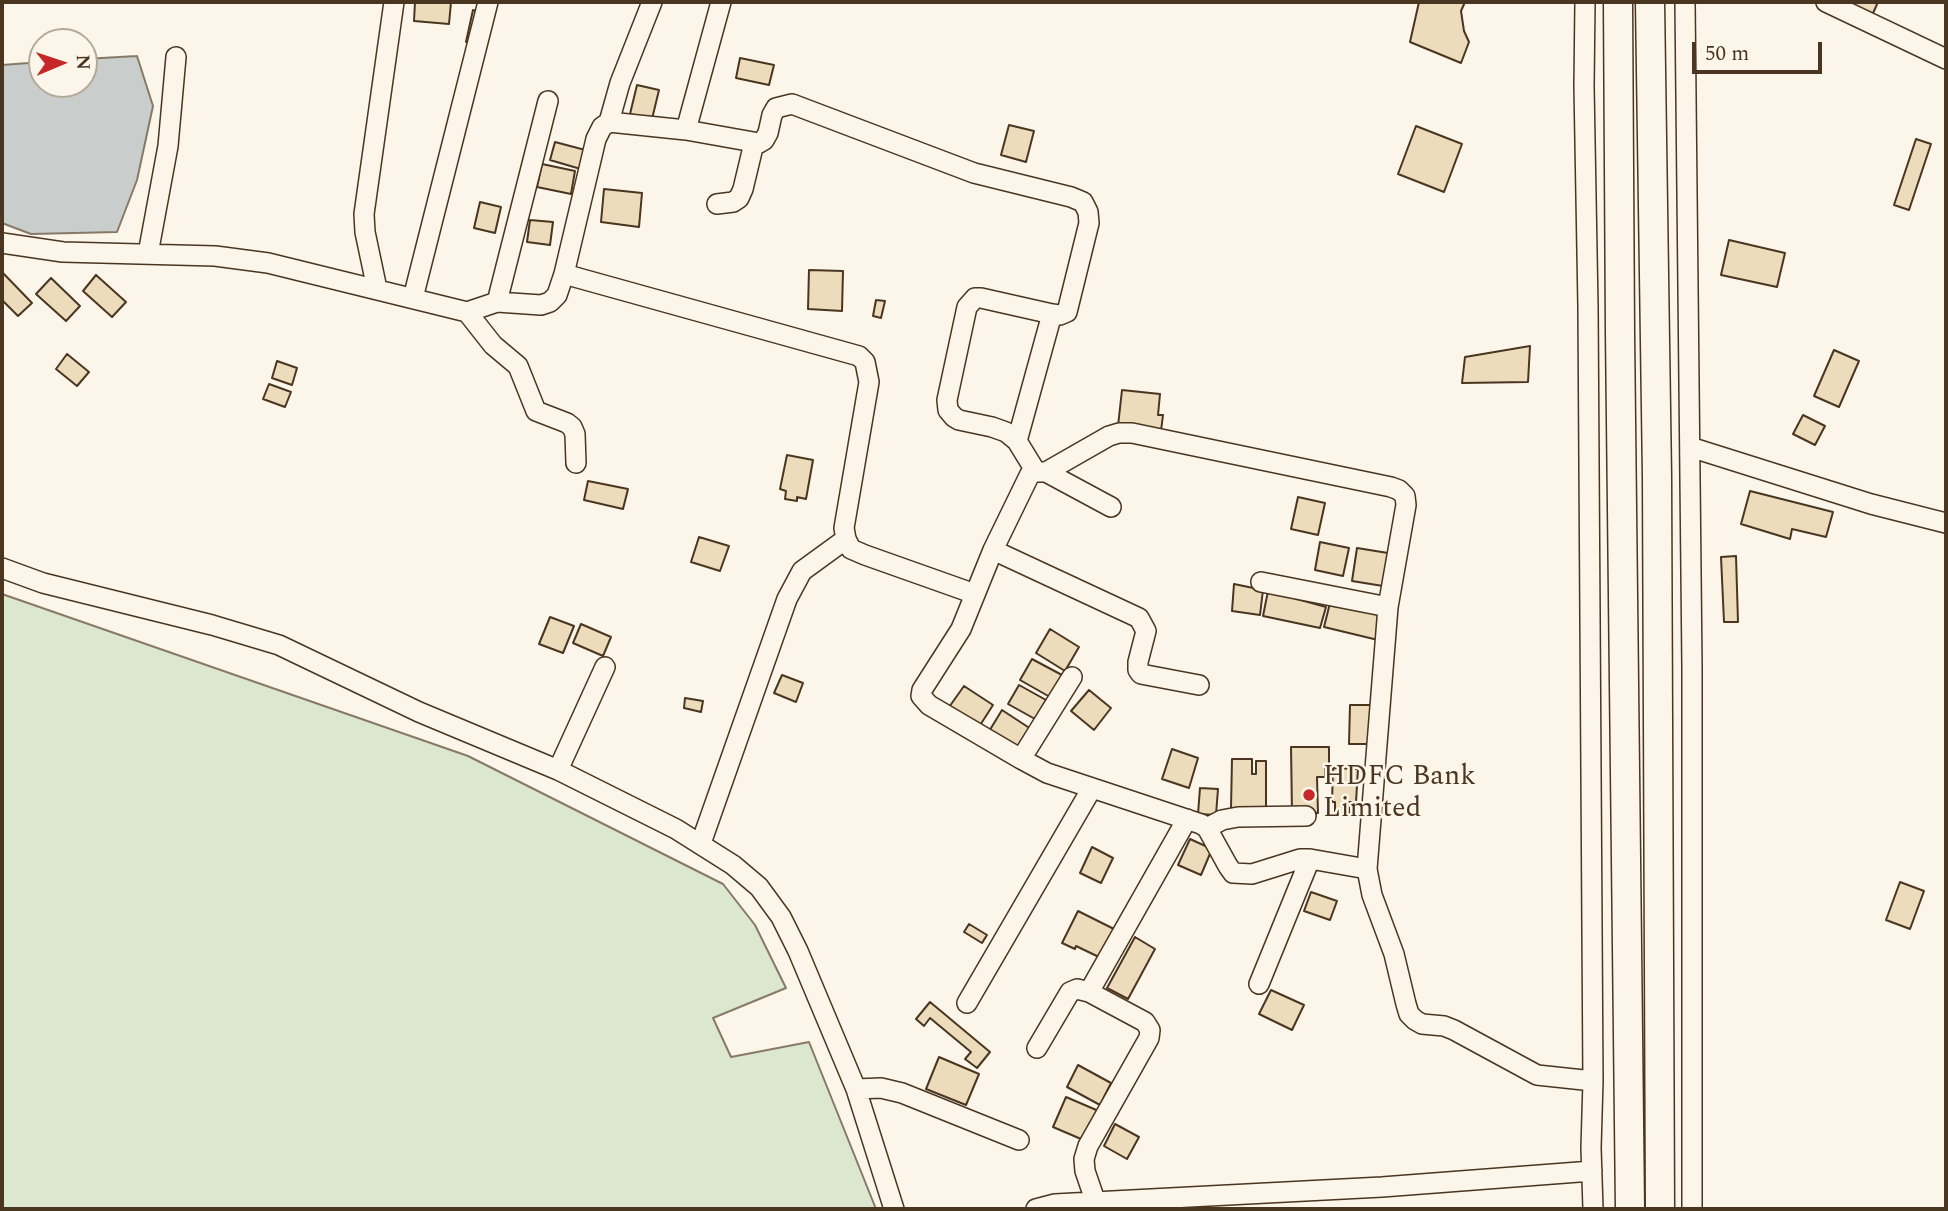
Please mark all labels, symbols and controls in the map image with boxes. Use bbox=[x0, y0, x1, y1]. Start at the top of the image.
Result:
north arrow bbox=[28, 28, 98, 98]
scale bar bbox=[1696, 28, 1826, 72]
text: 50 m bbox=[1705, 38, 1749, 70]
text: N bbox=[68, 54, 97, 71]
place label: HDFC Bank Limited bbox=[1323, 762, 1476, 828]
marker: HDFC Bank Limited bbox=[1301, 787, 1317, 803]

